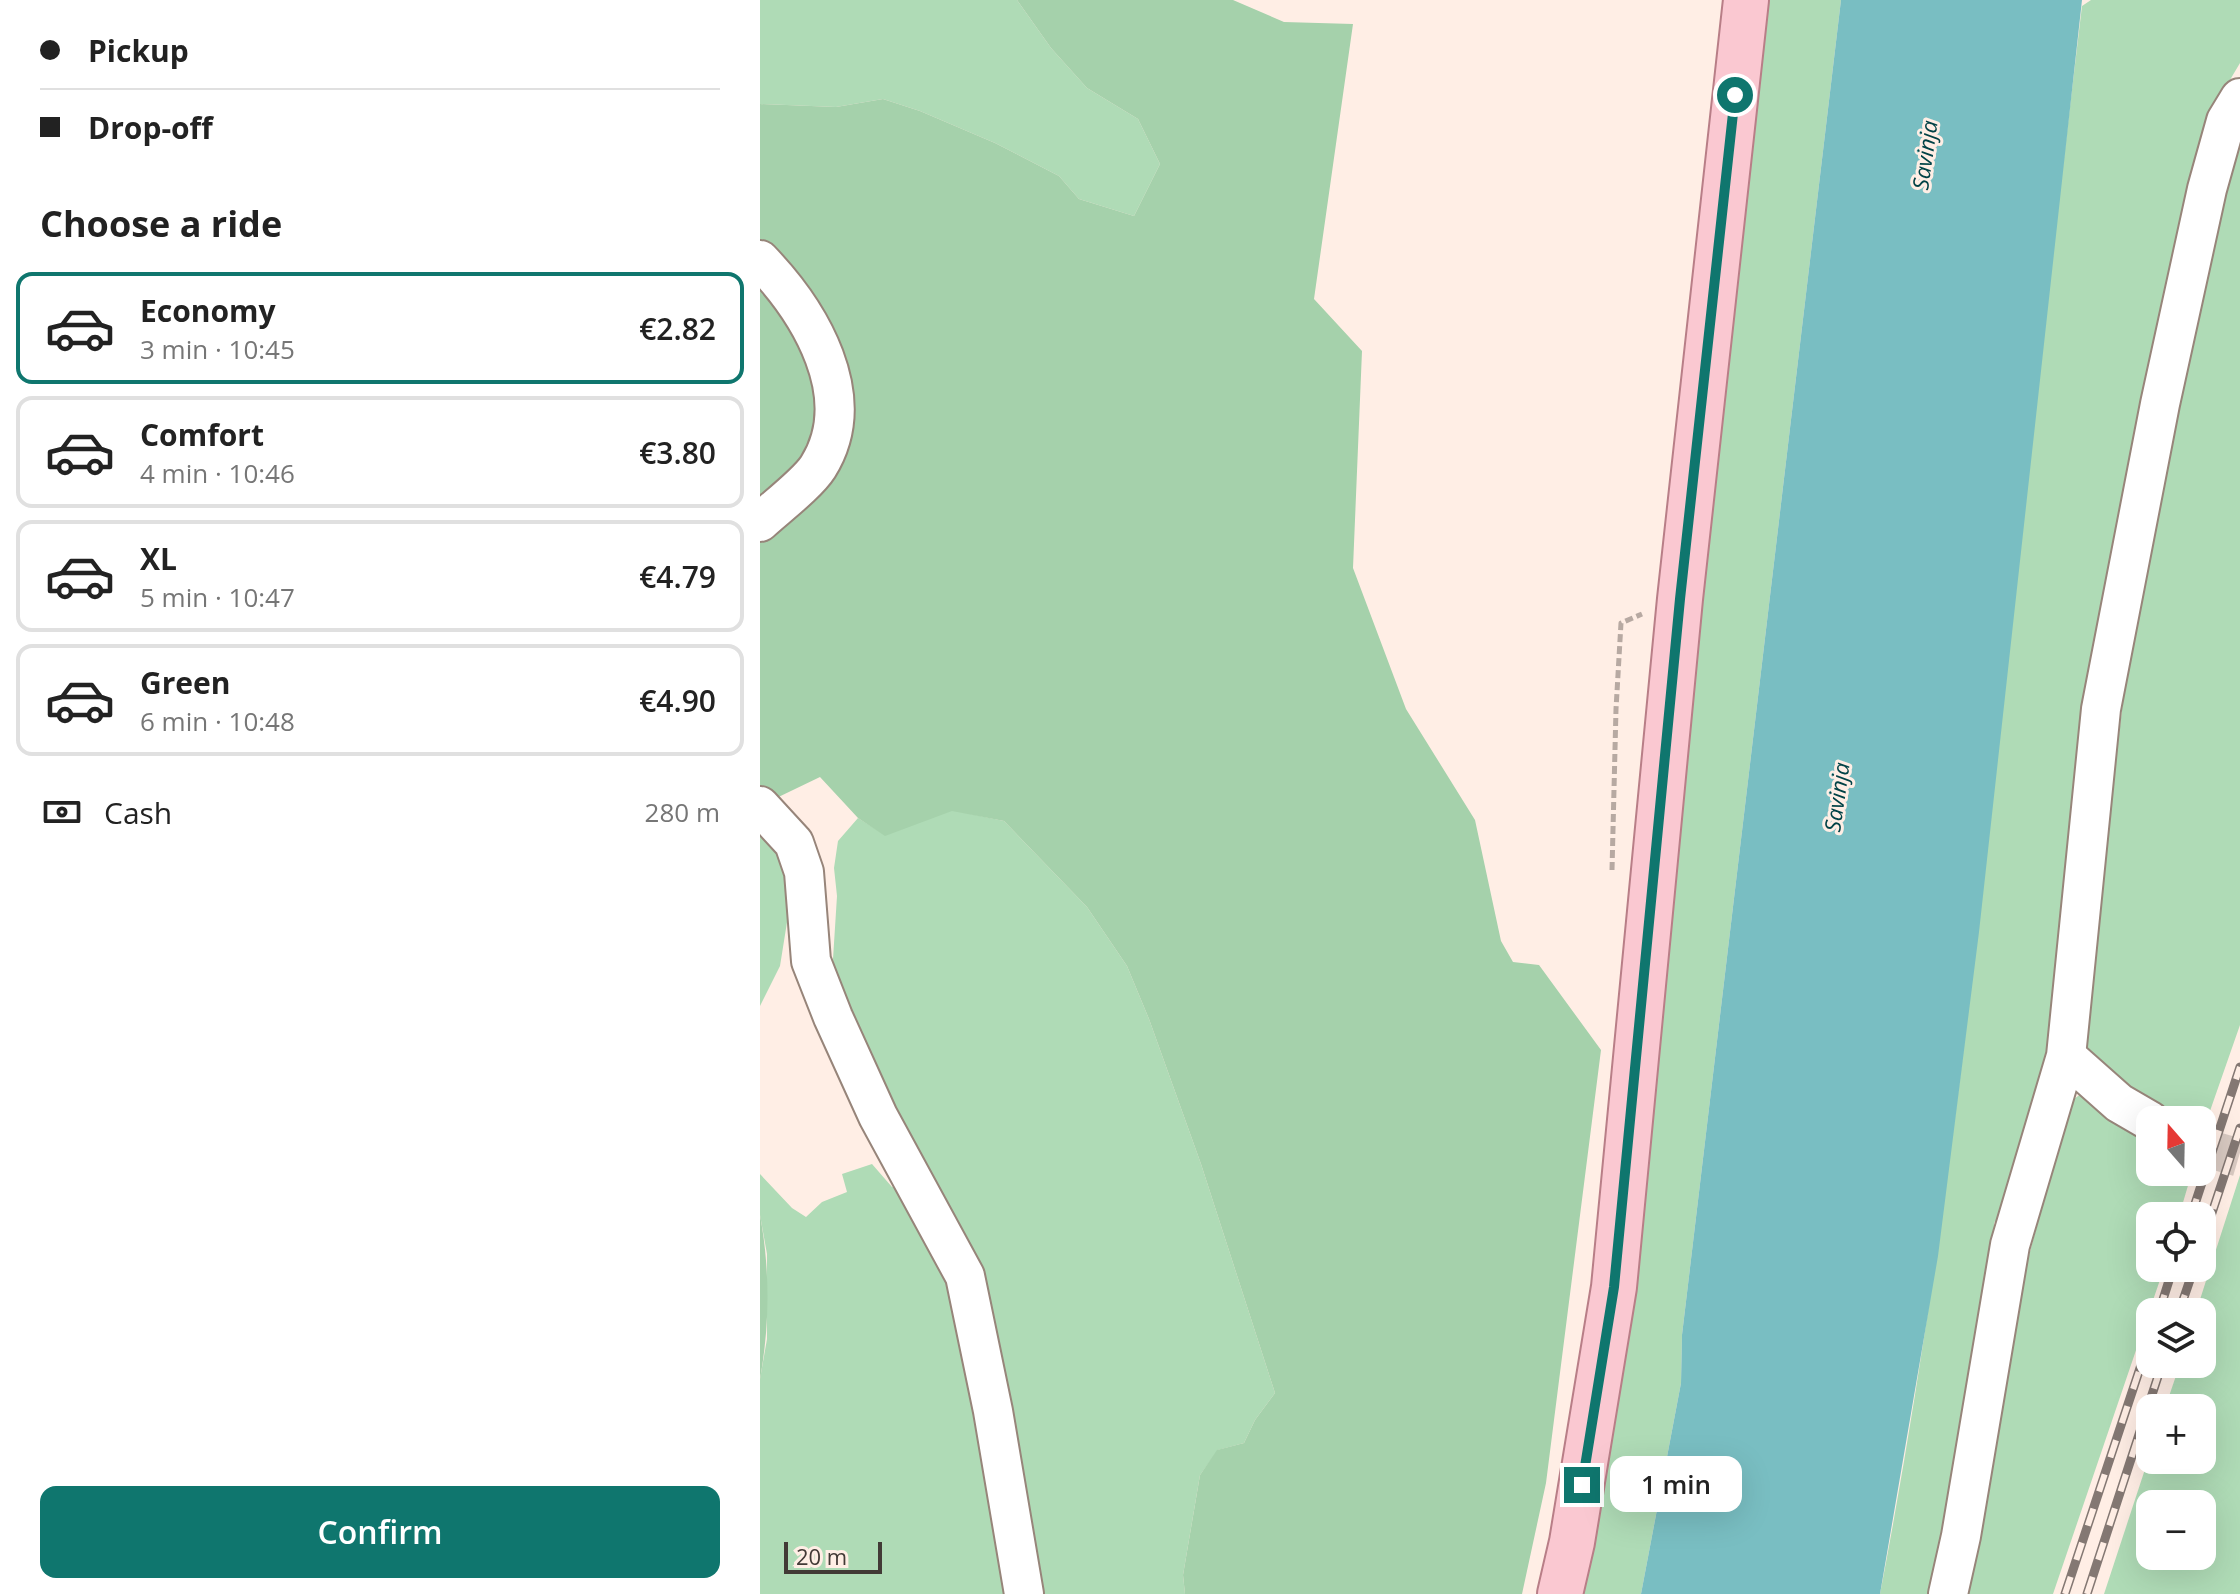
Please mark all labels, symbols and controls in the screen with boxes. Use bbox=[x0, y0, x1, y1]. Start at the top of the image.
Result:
text: Pickup bbox=[88, 30, 189, 71]
route start bbox=[1717, 77, 1753, 113]
text: Drop-off bbox=[88, 107, 213, 148]
water label: Savinja bbox=[1904, 118, 1944, 192]
text: Choose a ride bbox=[40, 199, 282, 248]
text: Economy bbox=[140, 290, 276, 331]
icon: car bbox=[44, 292, 116, 364]
text: €2.82 bbox=[639, 308, 716, 349]
text: 3 min · 10:45 bbox=[140, 331, 295, 367]
text: Comfort bbox=[140, 414, 264, 455]
icon: car bbox=[44, 416, 116, 488]
text: €3.80 bbox=[639, 432, 716, 473]
text: 4 min · 10:46 bbox=[140, 455, 295, 491]
text: XL bbox=[140, 538, 177, 579]
icon: car bbox=[44, 540, 116, 612]
text: €4.79 bbox=[639, 556, 716, 597]
text: 5 min · 10:47 bbox=[140, 579, 295, 615]
text: Green bbox=[140, 662, 231, 703]
icon: car bbox=[44, 664, 116, 736]
text: €4.90 bbox=[639, 680, 716, 721]
text: 6 min · 10:48 bbox=[140, 703, 295, 739]
water label: Savinja bbox=[1816, 760, 1856, 834]
icon: cash bbox=[40, 790, 84, 834]
text: Cash bbox=[104, 792, 172, 833]
text: 280 m bbox=[645, 794, 720, 830]
north arrow bbox=[2136, 1106, 2216, 1186]
map controls bbox=[2136, 1106, 2216, 1570]
button: locate bbox=[2136, 1202, 2216, 1282]
button: layers bbox=[2136, 1298, 2216, 1378]
button: + bbox=[2136, 1394, 2216, 1474]
callout: 1 min bbox=[1610, 1457, 1742, 1513]
text: 1 min bbox=[1641, 1466, 1711, 1502]
route end bbox=[1564, 1467, 1600, 1503]
button: Confirm bbox=[40, 1486, 720, 1578]
button: − bbox=[2136, 1490, 2216, 1570]
scale bar bbox=[784, 1538, 882, 1574]
text: 20 m bbox=[796, 1541, 847, 1571]

